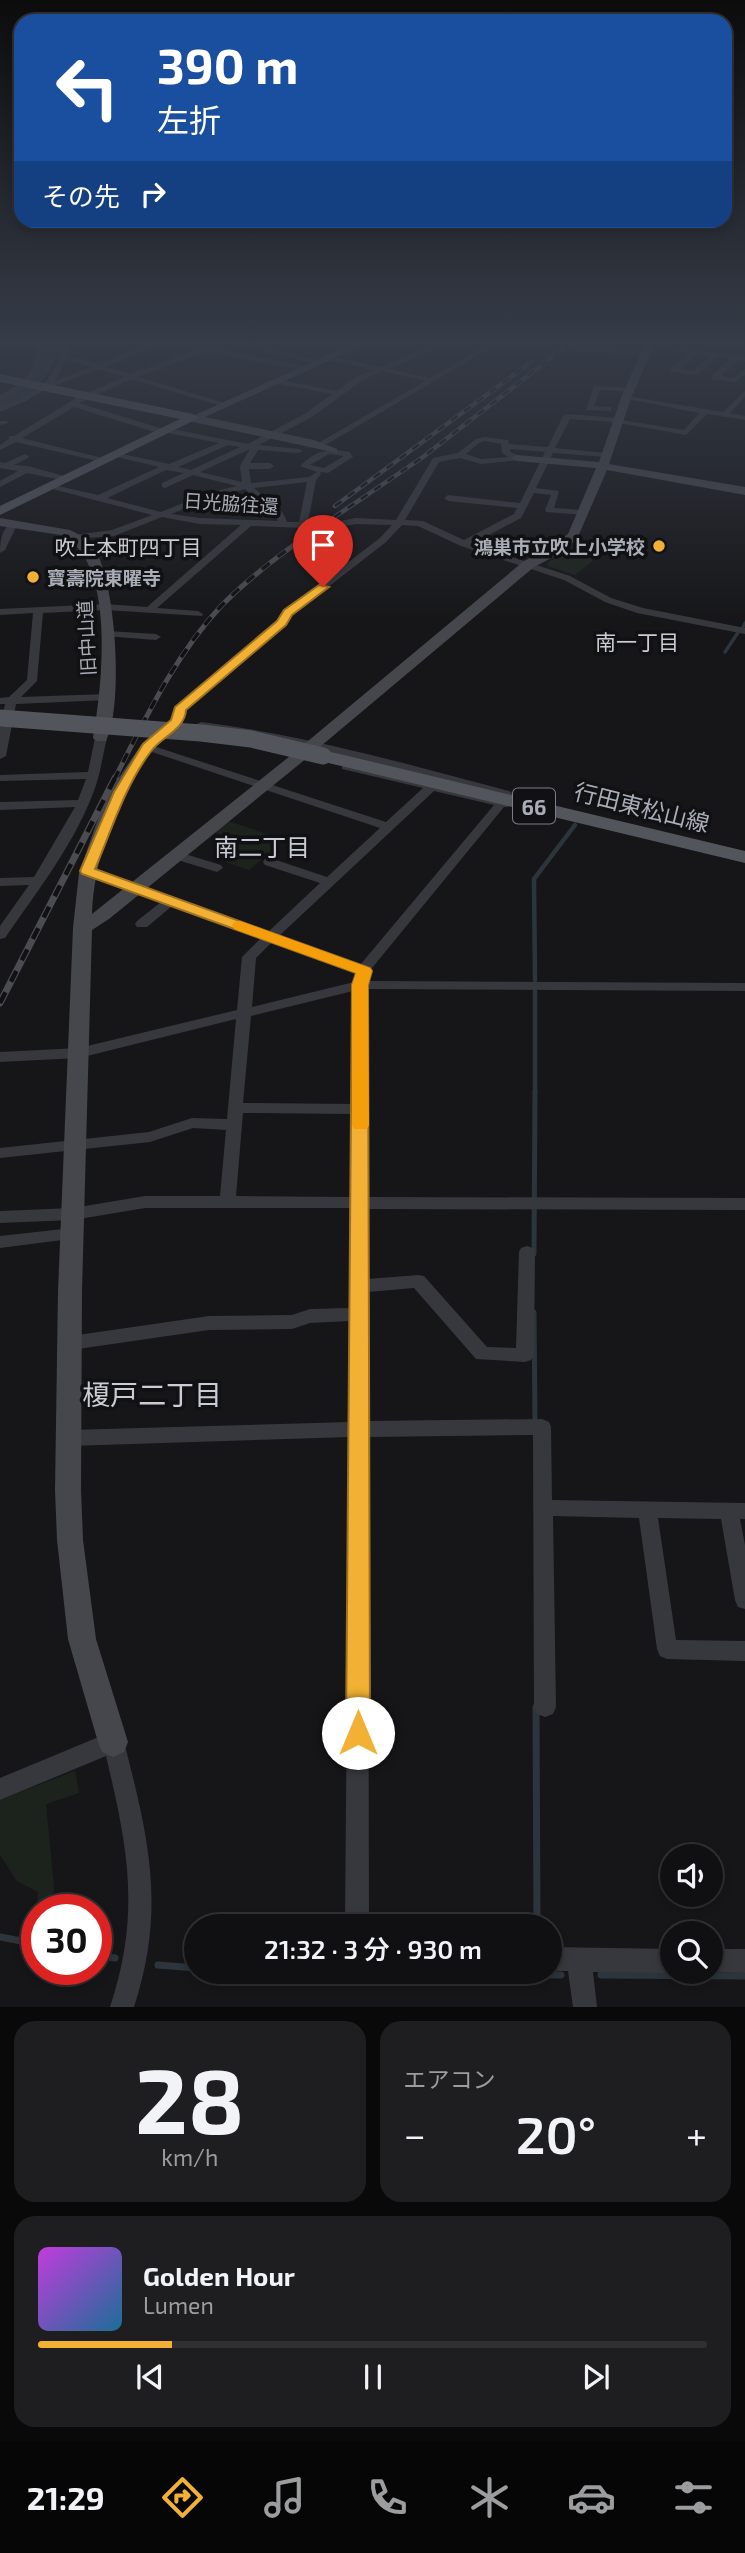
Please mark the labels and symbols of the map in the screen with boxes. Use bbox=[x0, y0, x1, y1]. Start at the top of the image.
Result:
street label: 日光脇往還 bbox=[183, 488, 279, 518]
pin bbox=[293, 515, 353, 587]
district label: 吹上本町四丁目 bbox=[55, 534, 202, 559]
place label: 鴻巣市立吹上小学校 bbox=[474, 535, 645, 558]
marker: 鴻巣市立吹上小学校 bbox=[651, 538, 667, 554]
place label: 寶壽院東曜寺 bbox=[47, 566, 161, 589]
marker: 寶壽院東曜寺 bbox=[25, 569, 41, 585]
street label: 旧中山道 bbox=[73, 599, 99, 677]
district label: 南一丁目 bbox=[595, 629, 679, 654]
street label: 行田東松山線 bbox=[572, 777, 712, 837]
road number: 66 bbox=[513, 788, 555, 824]
district label: 南二丁目 bbox=[214, 832, 310, 861]
district label: 榎戸二丁目 bbox=[82, 1377, 222, 1411]
position arrow bbox=[321, 1696, 395, 1770]
speed limit sign: 30 bbox=[21, 1894, 112, 1985]

